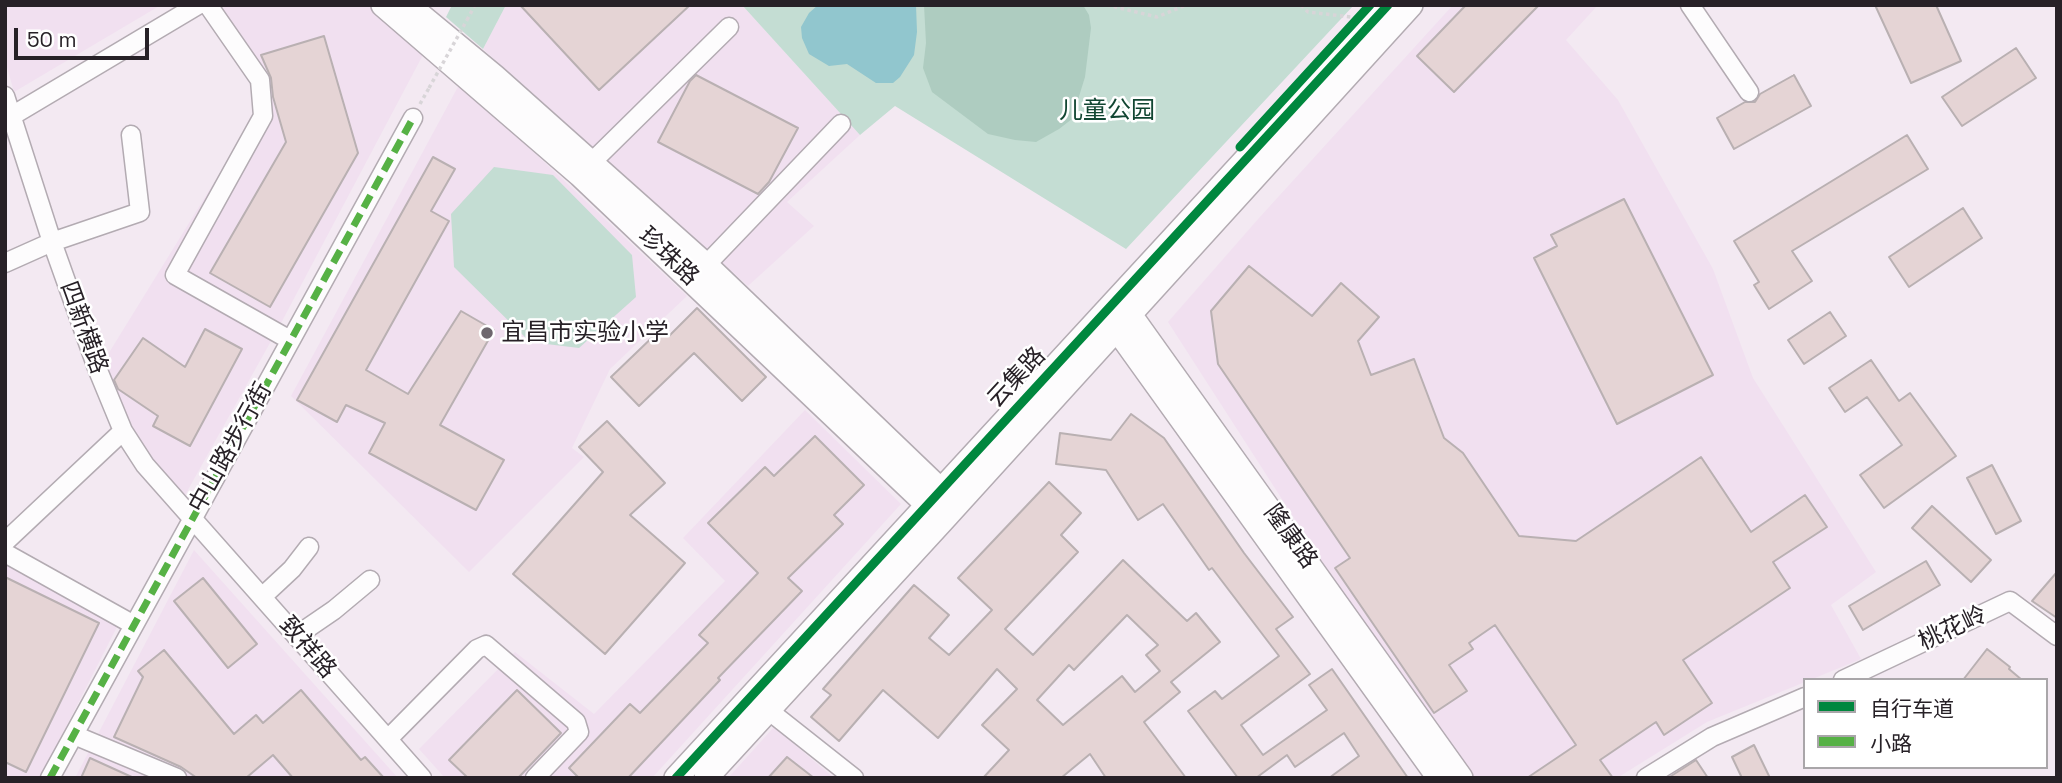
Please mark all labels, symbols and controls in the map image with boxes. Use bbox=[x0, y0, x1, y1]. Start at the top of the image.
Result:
scale bar bbox=[18, 14, 152, 58]
text: 50 m bbox=[27, 26, 77, 53]
park label: 儿童公园 bbox=[1059, 97, 1155, 125]
street label: 珍珠路 bbox=[632, 222, 704, 292]
street label: 四新横路 bbox=[53, 278, 113, 378]
place label: 宜昌市实验小学 bbox=[501, 319, 669, 347]
marker: 宜昌市实验小学 bbox=[479, 325, 495, 341]
street label: 云集路 bbox=[982, 342, 1052, 414]
street label: 中山路步行街 bbox=[183, 378, 279, 518]
street label: 隆康路 bbox=[1257, 499, 1323, 575]
street label: 桃花岭 bbox=[1914, 601, 1992, 657]
street label: 致祥路 bbox=[273, 611, 341, 685]
legend bbox=[1803, 678, 2048, 769]
text: 自行车道 bbox=[1870, 695, 1954, 722]
text: 小路 bbox=[1870, 730, 1912, 757]

